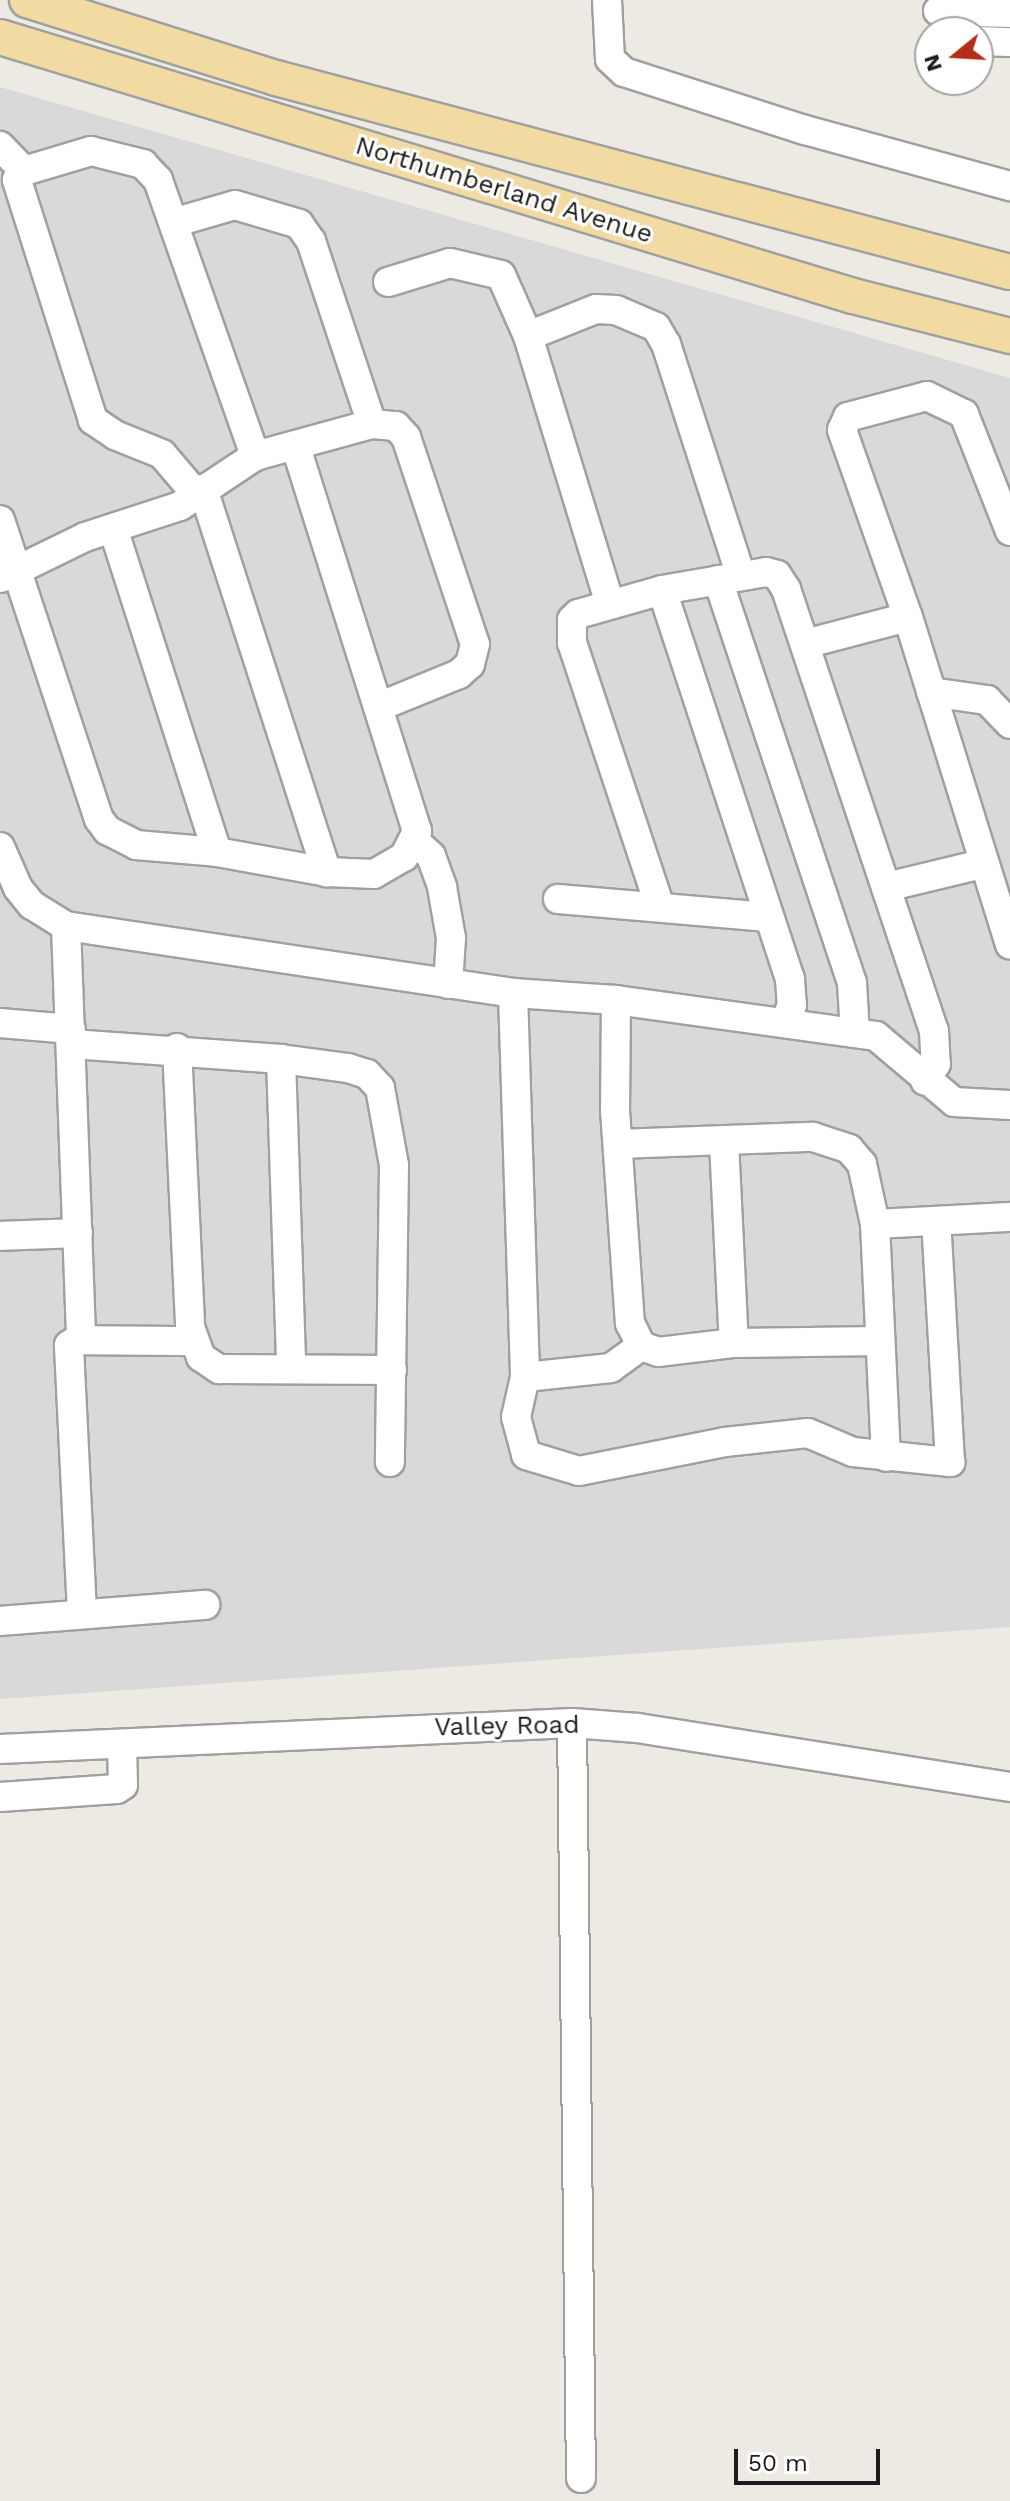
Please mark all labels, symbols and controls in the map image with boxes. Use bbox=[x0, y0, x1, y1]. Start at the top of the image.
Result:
north arrow bbox=[914, 16, 994, 96]
text: N bbox=[918, 51, 947, 75]
street label: Northumberland Avenue bbox=[351, 130, 657, 250]
street label: Valley Road bbox=[434, 1709, 580, 1743]
scale bar bbox=[738, 2433, 884, 2483]
text: 50 m bbox=[748, 2449, 808, 2477]

